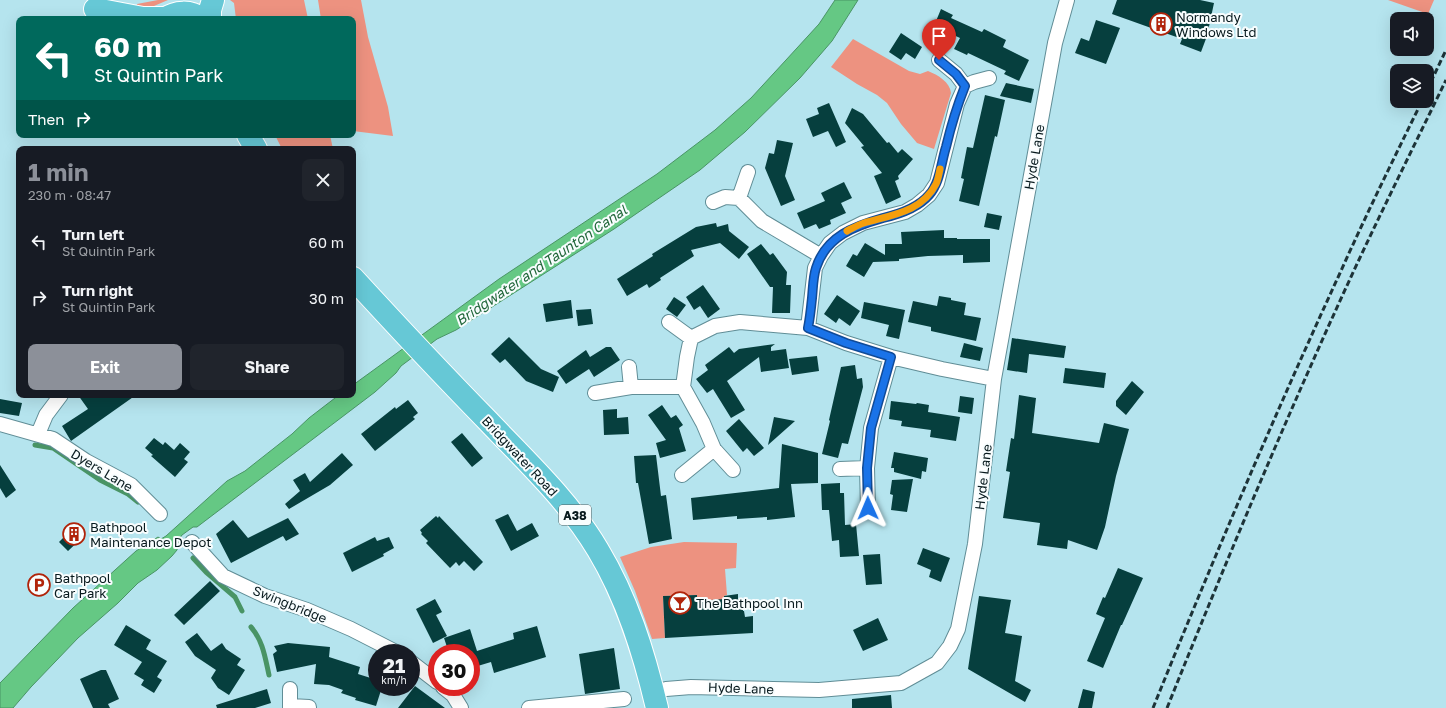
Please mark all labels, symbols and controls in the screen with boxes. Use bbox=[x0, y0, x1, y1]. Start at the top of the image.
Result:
place label: Normandy Windows Ltd bbox=[1176, 9, 1257, 40]
building icon: Normandy Windows Ltd bbox=[1148, 11, 1174, 37]
map controls bbox=[1390, 12, 1434, 108]
button: sound bbox=[1390, 12, 1434, 56]
pin bbox=[922, 19, 956, 60]
icon: arrive bbox=[928, 25, 950, 47]
text: 60 m bbox=[94, 30, 161, 63]
icon: left bbox=[28, 32, 80, 84]
text: St Quintin Park bbox=[94, 64, 223, 86]
button: layers bbox=[1390, 64, 1434, 108]
icon: right bbox=[72, 108, 94, 130]
text: Then bbox=[28, 110, 64, 128]
street label: Hyde Lane bbox=[1020, 123, 1048, 191]
text: 1 min bbox=[28, 157, 88, 186]
button: close bbox=[302, 159, 344, 201]
text: 230 m · 08:47 bbox=[28, 187, 111, 203]
water label: Bridgwater and Taunton Canal bbox=[452, 201, 630, 329]
text: Turn left bbox=[62, 225, 124, 243]
icon: left bbox=[28, 231, 50, 253]
text: 60 m bbox=[309, 233, 344, 251]
text: St Quintin Park bbox=[62, 243, 155, 259]
text: Turn right bbox=[62, 281, 133, 299]
icon: right bbox=[28, 287, 50, 309]
text: 30 m bbox=[309, 289, 344, 307]
text: St Quintin Park bbox=[62, 299, 155, 315]
button: Exit bbox=[28, 344, 182, 390]
button: Share bbox=[190, 344, 344, 390]
street label: Bridgwater Road bbox=[479, 413, 561, 499]
street label: Hyde Lane bbox=[971, 443, 995, 511]
street label: Dyers Lane bbox=[68, 445, 136, 495]
position arrow bbox=[847, 487, 889, 529]
road number: A38 bbox=[559, 505, 591, 525]
place label: Bathpool Maintenance Depot bbox=[90, 519, 211, 550]
building icon: Bathpool Maintenance Depot bbox=[61, 521, 87, 547]
place label: Bathpool Car Park bbox=[54, 570, 111, 601]
parking icon: Bathpool Car Park bbox=[26, 572, 52, 598]
street label: Swingbridge bbox=[251, 582, 329, 626]
bar icon: The Bathpool Inn bbox=[667, 590, 693, 616]
place label: The Bathpool Inn bbox=[696, 595, 803, 611]
speed limit sign: 30 bbox=[428, 644, 480, 696]
text: 21 bbox=[383, 653, 405, 677]
text: km/h bbox=[381, 674, 407, 686]
street label: Hyde Lane bbox=[708, 679, 774, 697]

